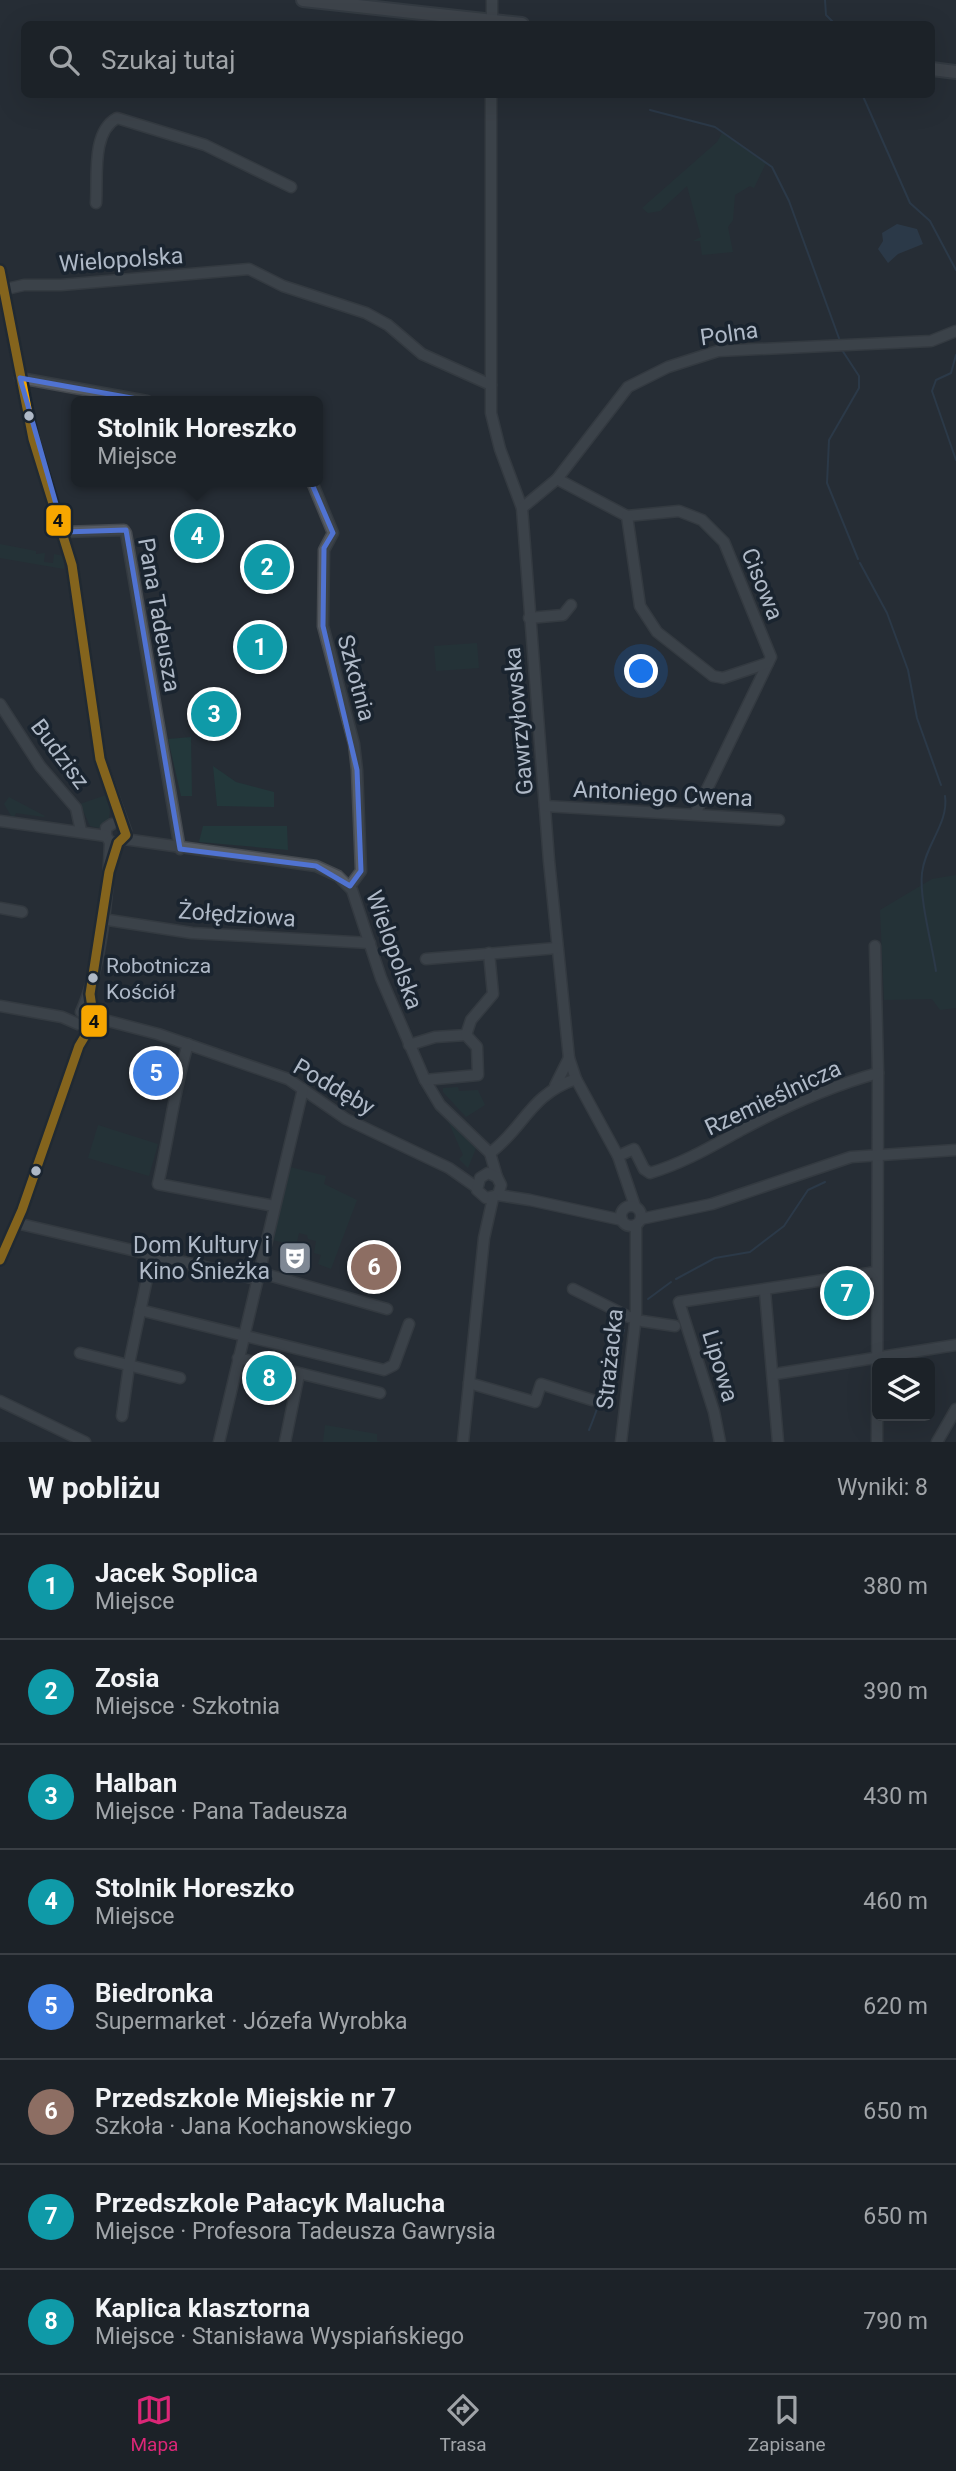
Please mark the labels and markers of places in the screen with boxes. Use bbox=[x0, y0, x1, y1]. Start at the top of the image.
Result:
unlabelled marker bbox=[22, 409, 36, 423]
pin: 4 bbox=[174, 510, 220, 562]
pin: 2 bbox=[244, 541, 290, 593]
pin: 1 bbox=[237, 621, 283, 673]
pin: 3 bbox=[191, 688, 237, 740]
place label: Robotnicza Kościół bbox=[106, 954, 211, 1004]
marker: Robotnicza Kościół bbox=[86, 971, 100, 985]
pin: 5 bbox=[133, 1047, 179, 1099]
unlabelled marker bbox=[29, 1164, 43, 1178]
place label: Dom Kultury i Kino Śnieżka bbox=[133, 1232, 270, 1285]
theatre icon: Dom Kultury i Kino Śnieżka bbox=[276, 1239, 314, 1277]
pin: 6 bbox=[351, 1241, 397, 1293]
pin: 7 bbox=[824, 1267, 870, 1319]
pin: 8 bbox=[246, 1352, 292, 1404]

